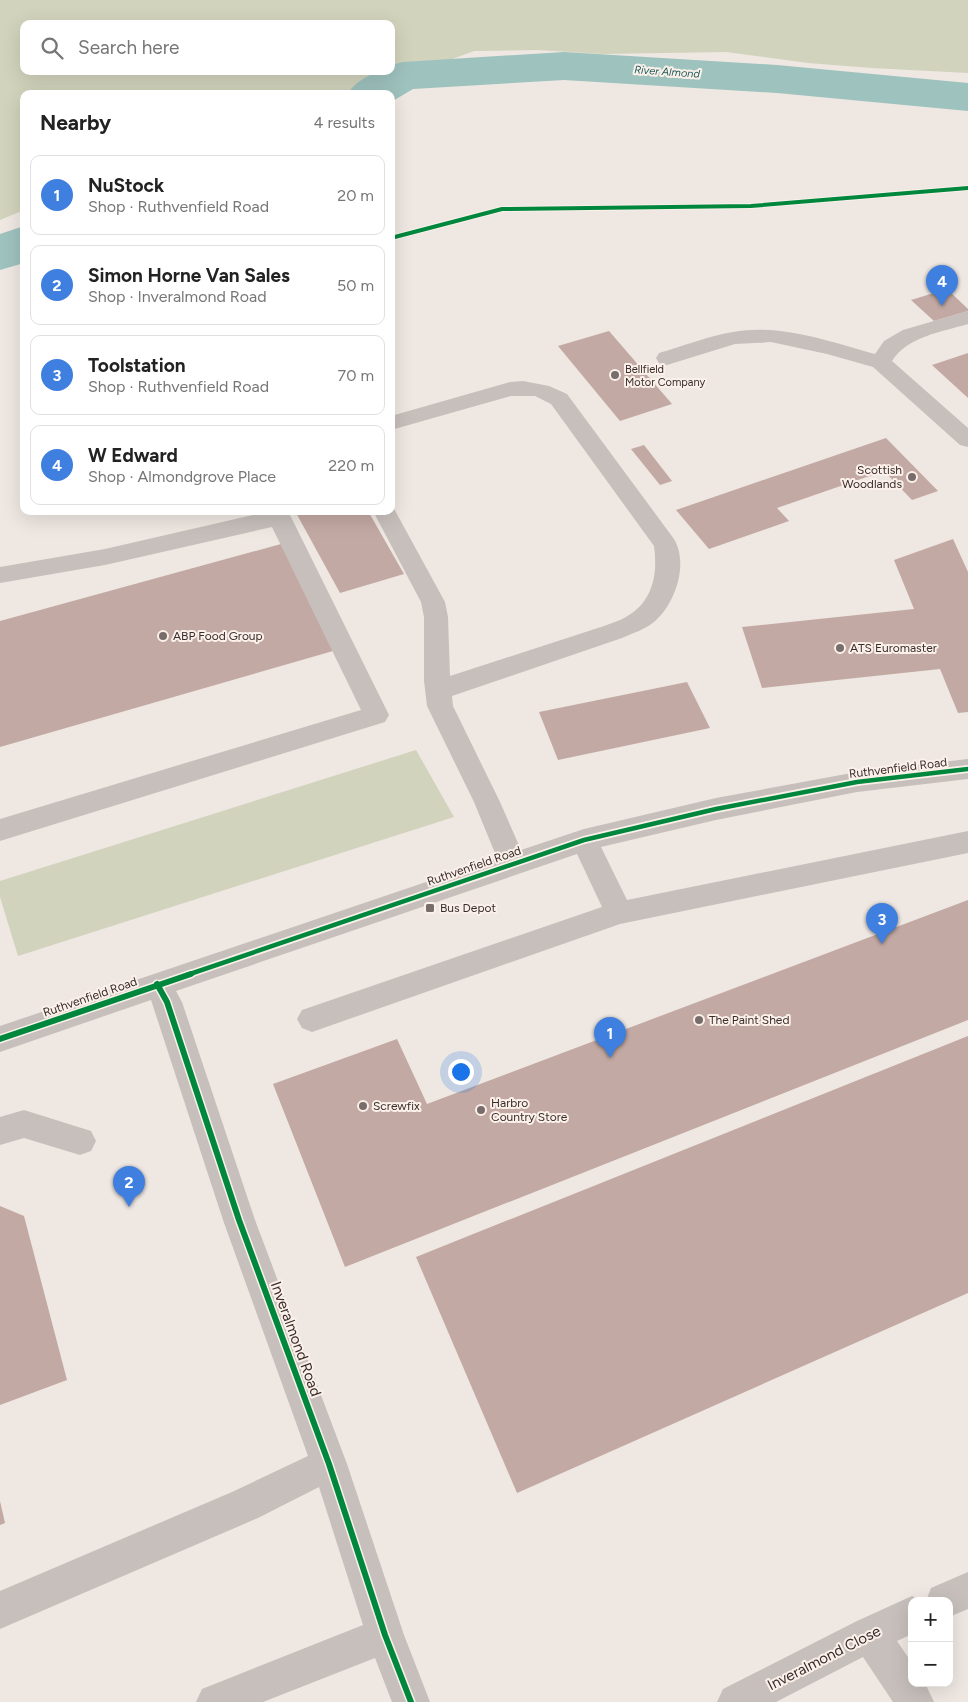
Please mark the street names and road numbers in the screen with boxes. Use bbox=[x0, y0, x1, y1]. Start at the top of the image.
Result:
street label: Ruthvenfield Road bbox=[848, 755, 948, 781]
street label: Ruthvenfield Road bbox=[425, 843, 523, 889]
street label: Ruthvenfield Road bbox=[41, 974, 139, 1020]
street label: Inveralmond Road bbox=[267, 1279, 325, 1399]
street label: Inveralmond Close bbox=[764, 1622, 884, 1694]

